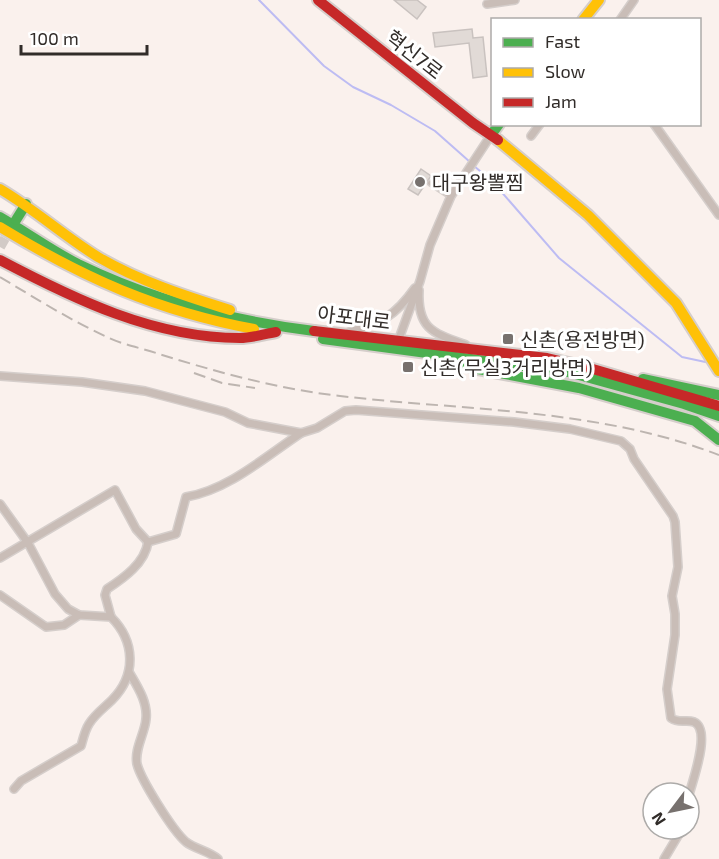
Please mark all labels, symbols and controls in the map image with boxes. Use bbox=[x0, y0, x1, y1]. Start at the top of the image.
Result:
scale bar bbox=[21, 18, 147, 56]
legend bbox=[491, 18, 701, 126]
street label: 혁신7로 bbox=[382, 24, 448, 84]
text: 100 m bbox=[30, 27, 79, 49]
text: Fast bbox=[545, 30, 580, 52]
text: Slow bbox=[545, 60, 586, 82]
text: Jam bbox=[545, 90, 577, 112]
place label: 대구왕뽈찜 bbox=[432, 170, 524, 194]
marker: 대구왕뽈찜 bbox=[413, 175, 427, 189]
street label: 아포대로 bbox=[316, 301, 392, 333]
place label: 신촌(용전방면) bbox=[520, 327, 645, 351]
marker: 신촌(용전방면) bbox=[501, 332, 515, 346]
place label: 신촌(무실3거리방면) bbox=[420, 355, 593, 379]
marker: 신촌(무실3거리방면) bbox=[401, 360, 415, 374]
north arrow bbox=[641, 781, 701, 841]
text: N bbox=[647, 809, 669, 829]

